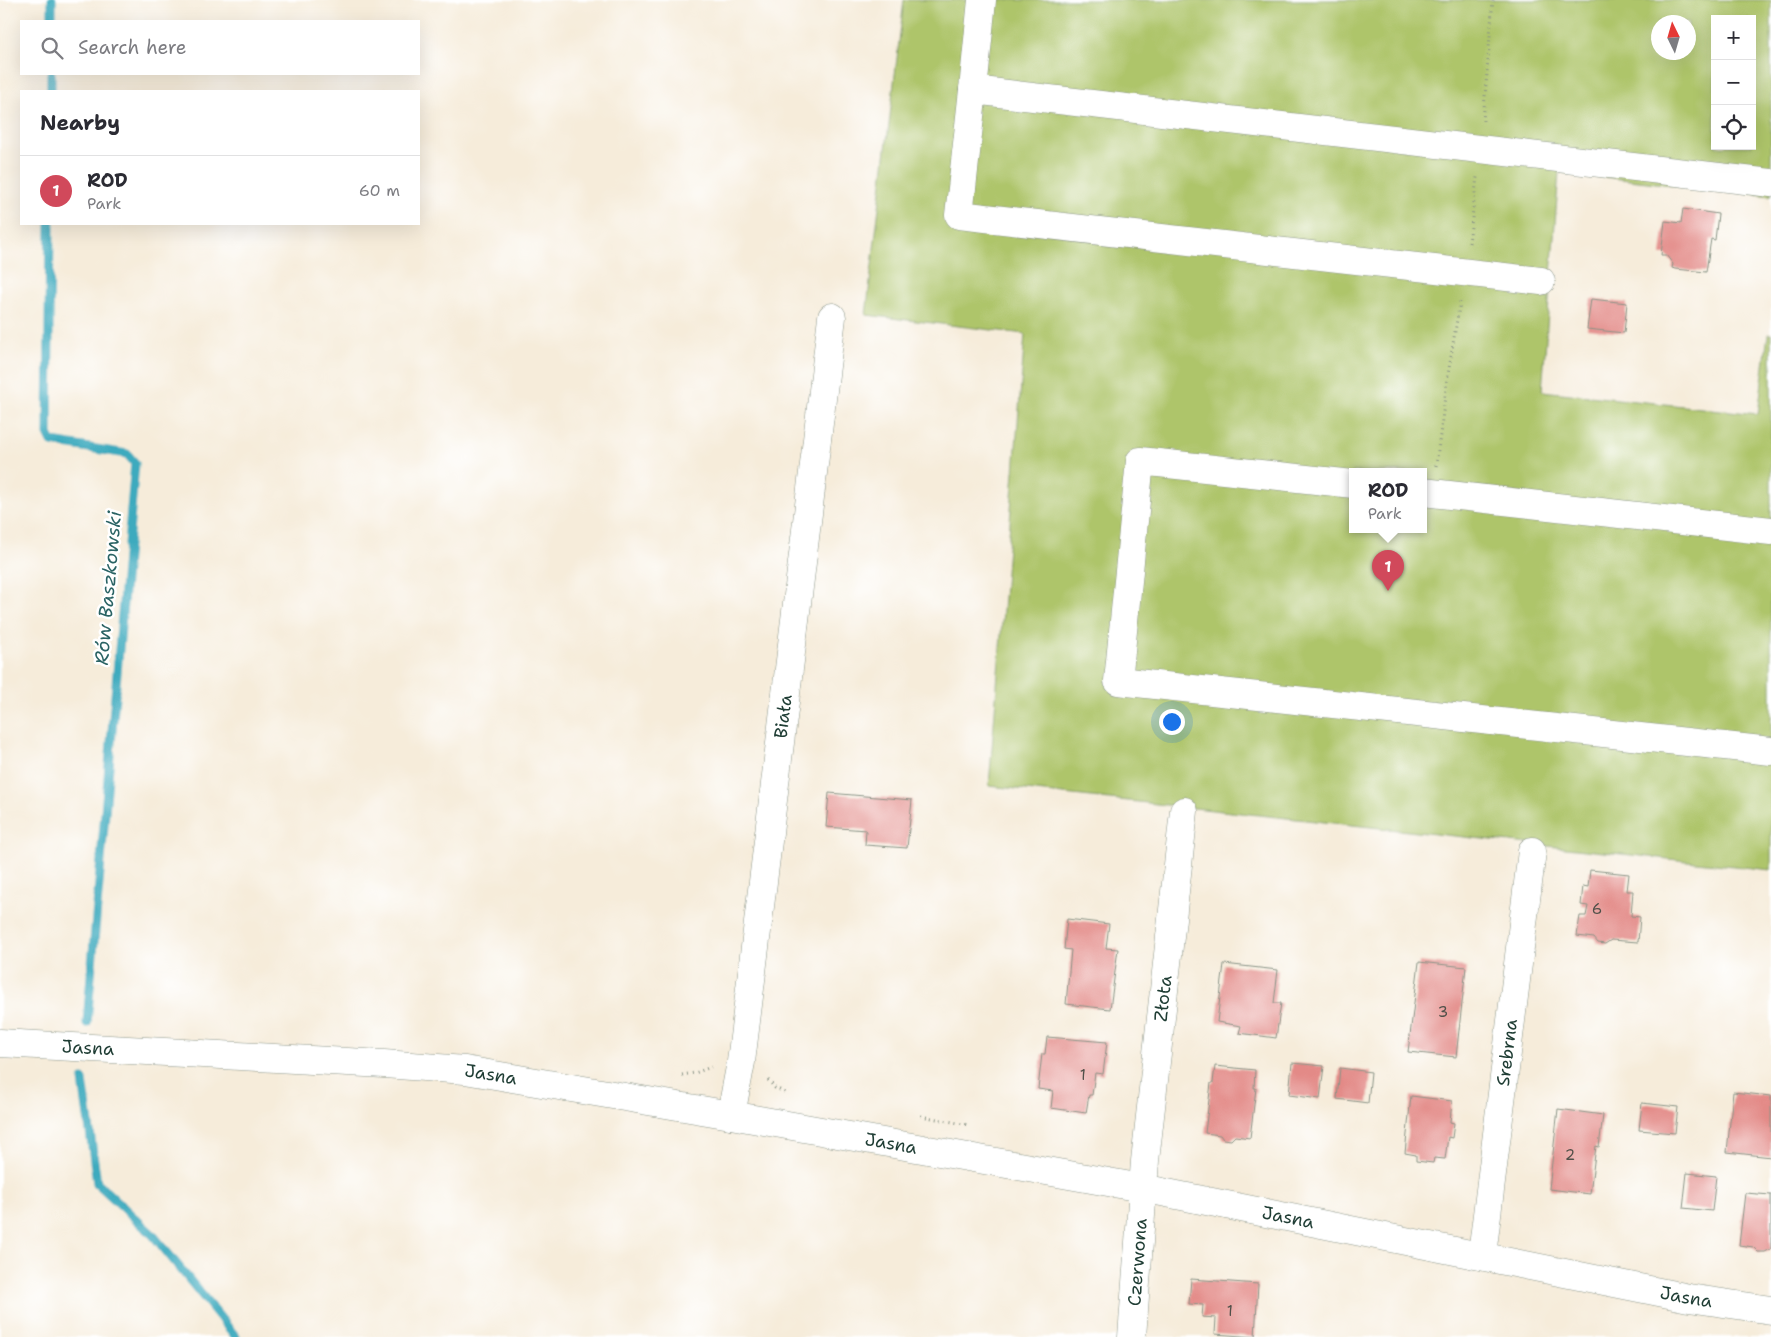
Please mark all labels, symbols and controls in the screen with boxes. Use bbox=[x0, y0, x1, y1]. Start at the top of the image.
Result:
north arrow bbox=[1651, 15, 1696, 60]
map controls bbox=[1711, 15, 1756, 150]
button: + bbox=[1711, 15, 1756, 60]
search box bbox=[20, 20, 420, 75]
icon: search bbox=[38, 34, 66, 62]
text: Search here bbox=[78, 35, 187, 60]
button: − bbox=[1711, 60, 1756, 105]
button: locate bbox=[1711, 105, 1756, 150]
text: Nearby bbox=[40, 109, 120, 137]
text: ROD bbox=[87, 168, 128, 193]
text: 1 bbox=[52, 180, 60, 201]
text: 60 m bbox=[359, 180, 400, 201]
text: Park bbox=[87, 193, 121, 214]
popup bbox=[1349, 468, 1427, 533]
text: ROD bbox=[1368, 478, 1408, 503]
text: Park bbox=[1368, 503, 1402, 524]
water label: Rów Baszkowski bbox=[89, 509, 127, 666]
pin: 1 bbox=[1372, 550, 1404, 591]
street label: Biała bbox=[769, 693, 798, 740]
your location bbox=[1159, 709, 1185, 735]
house number: 6 bbox=[1592, 899, 1602, 919]
street label: Złota bbox=[1149, 974, 1178, 1023]
house number: 3 bbox=[1438, 1002, 1448, 1022]
street label: Srebrna bbox=[1491, 1018, 1523, 1087]
street label: Jasna bbox=[61, 1034, 115, 1061]
street label: Jasna bbox=[463, 1058, 519, 1091]
house number: 1 bbox=[1080, 1065, 1086, 1085]
street label: Jasna bbox=[863, 1127, 919, 1160]
house number: 2 bbox=[1565, 1145, 1575, 1165]
street label: Jasna bbox=[1260, 1200, 1316, 1234]
street label: Czerwona bbox=[1122, 1218, 1153, 1307]
street label: Jasna bbox=[1658, 1280, 1714, 1313]
house number: 1 bbox=[1227, 1301, 1233, 1321]

